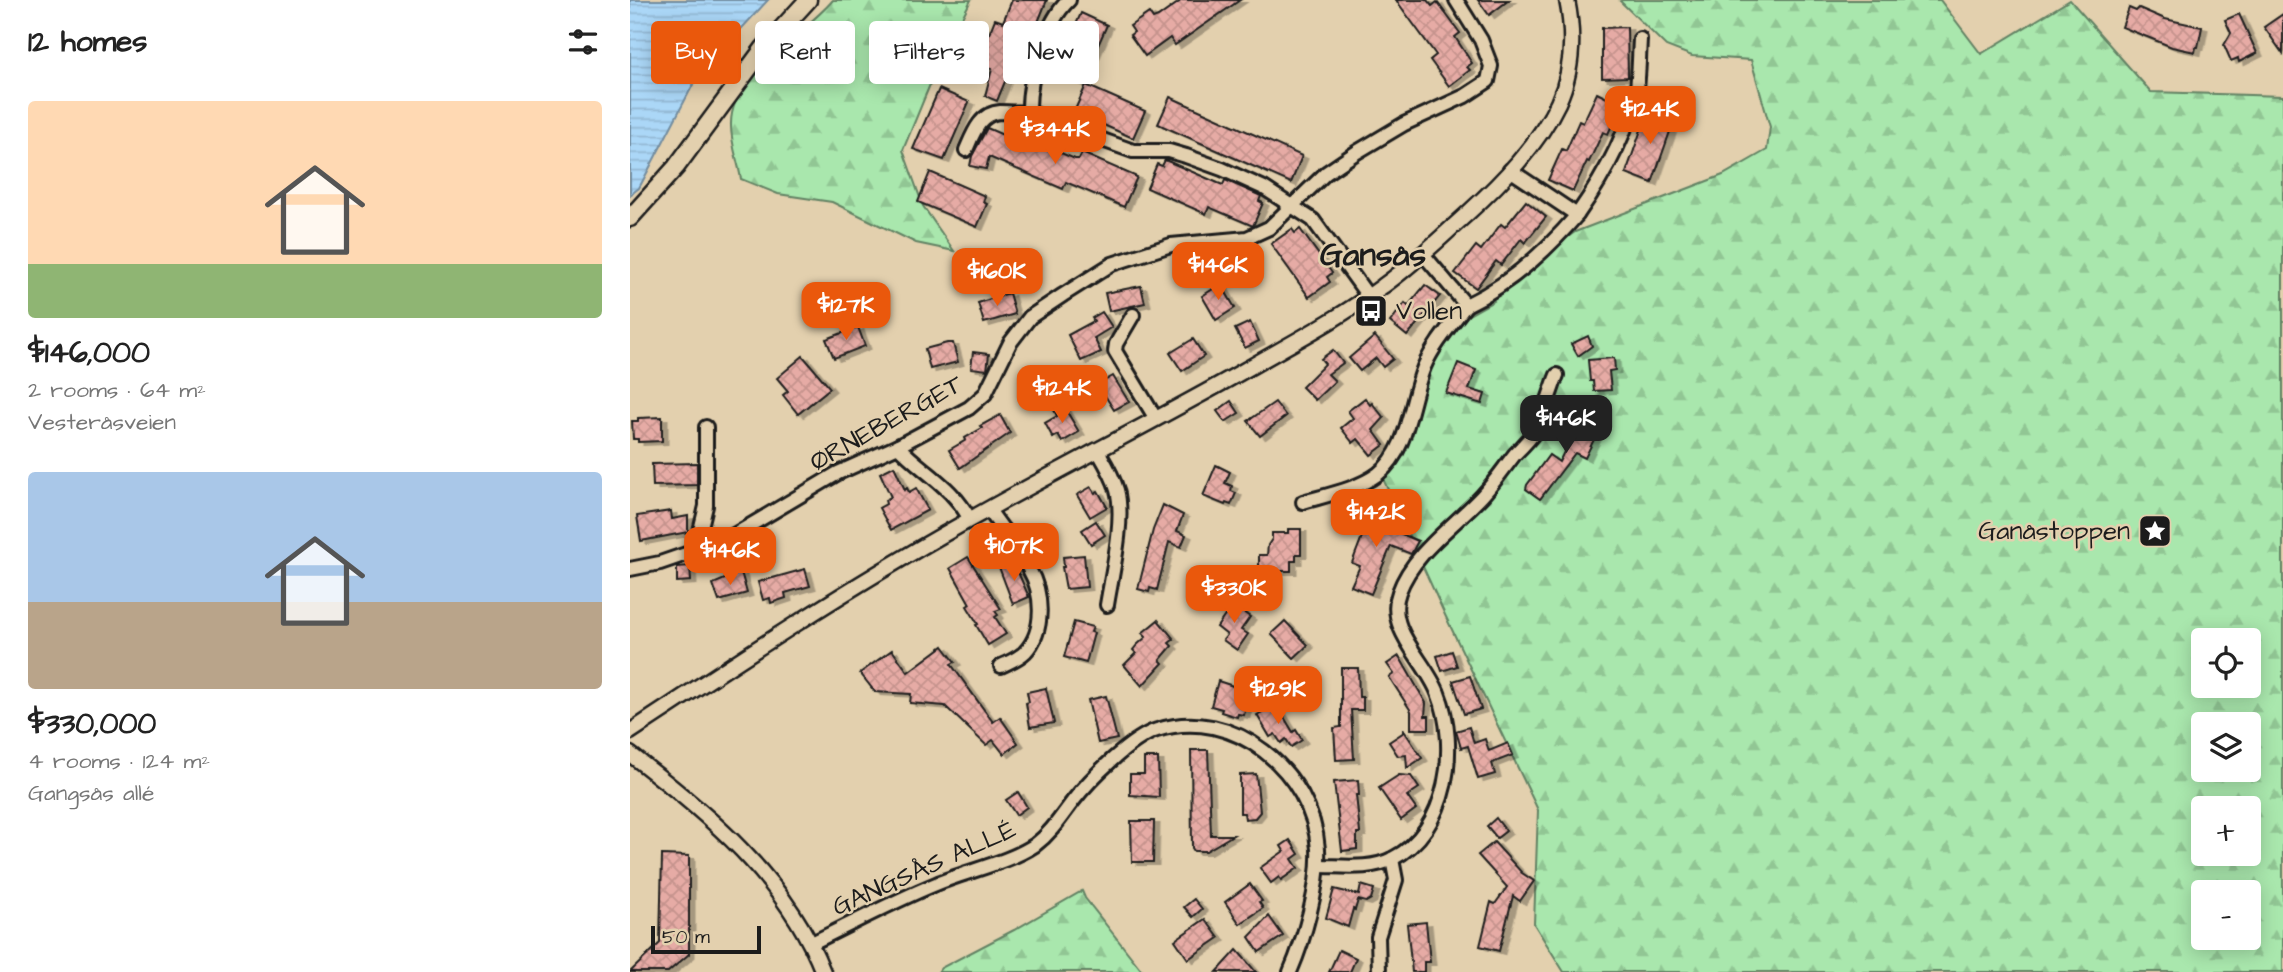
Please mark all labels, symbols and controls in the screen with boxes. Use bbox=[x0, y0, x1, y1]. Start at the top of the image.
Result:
text: 12 homes bbox=[28, 21, 147, 63]
chip: Buy bbox=[651, 21, 741, 84]
chip: Rent bbox=[755, 21, 855, 84]
chip: Filters bbox=[869, 21, 989, 84]
chip: New bbox=[1003, 21, 1099, 84]
icon: filters bbox=[564, 23, 602, 61]
pin: $124K bbox=[1601, 86, 1699, 146]
text: $124K bbox=[1621, 93, 1679, 125]
pin: $344K bbox=[1006, 106, 1104, 166]
text: $344K bbox=[1020, 113, 1090, 145]
icon: home bbox=[252, 147, 378, 273]
district label: Gansås bbox=[1320, 232, 1426, 278]
pin: $146K bbox=[1169, 243, 1267, 302]
pin: $160K bbox=[948, 248, 1046, 308]
text: $146K bbox=[1188, 249, 1248, 281]
text: $160K bbox=[968, 255, 1026, 287]
pin: $127K bbox=[797, 282, 895, 342]
text: $127K bbox=[818, 289, 874, 321]
bus stop icon: Vollen bbox=[1352, 292, 1390, 330]
place label: Vollen bbox=[1396, 293, 1462, 329]
text: $146,000 bbox=[28, 332, 150, 374]
street label: ØRNEBERGET bbox=[803, 366, 970, 480]
pin: $124K bbox=[1013, 366, 1111, 425]
text: $124K bbox=[1033, 372, 1091, 404]
text: 2 rooms · 64 m² bbox=[28, 374, 206, 406]
pin: $146K bbox=[1517, 396, 1615, 455]
text: $146K bbox=[1536, 402, 1596, 434]
text: Vesteråsveien bbox=[28, 406, 176, 438]
pin: $142K bbox=[1327, 490, 1425, 549]
text: $142K bbox=[1347, 496, 1405, 528]
place icon: Ganåstoppen bbox=[2136, 512, 2174, 550]
place label: Ganåstoppen bbox=[1978, 513, 2130, 549]
icon: home bbox=[252, 518, 378, 644]
pin: $107K bbox=[965, 524, 1063, 583]
pin: $146K bbox=[681, 528, 779, 587]
text: $107K bbox=[985, 530, 1043, 562]
text: $146K bbox=[700, 534, 760, 566]
pin: $330K bbox=[1185, 566, 1283, 625]
text: $330K bbox=[1202, 572, 1266, 604]
map controls bbox=[2191, 628, 2261, 950]
button: locate bbox=[2191, 628, 2261, 698]
pin: $129K bbox=[1229, 666, 1327, 726]
text: $129K bbox=[1250, 673, 1306, 705]
text: $330,000 bbox=[28, 703, 156, 745]
button: layers bbox=[2191, 712, 2261, 782]
text: 4 rooms · 124 m² bbox=[28, 745, 210, 777]
text: Gangsås allé bbox=[28, 777, 154, 809]
button: + bbox=[2191, 796, 2261, 866]
street label: GANGSÅS ALLÉ bbox=[826, 811, 1022, 925]
button: − bbox=[2191, 880, 2261, 950]
scale bar bbox=[651, 923, 761, 955]
text: 50 m bbox=[662, 924, 710, 951]

